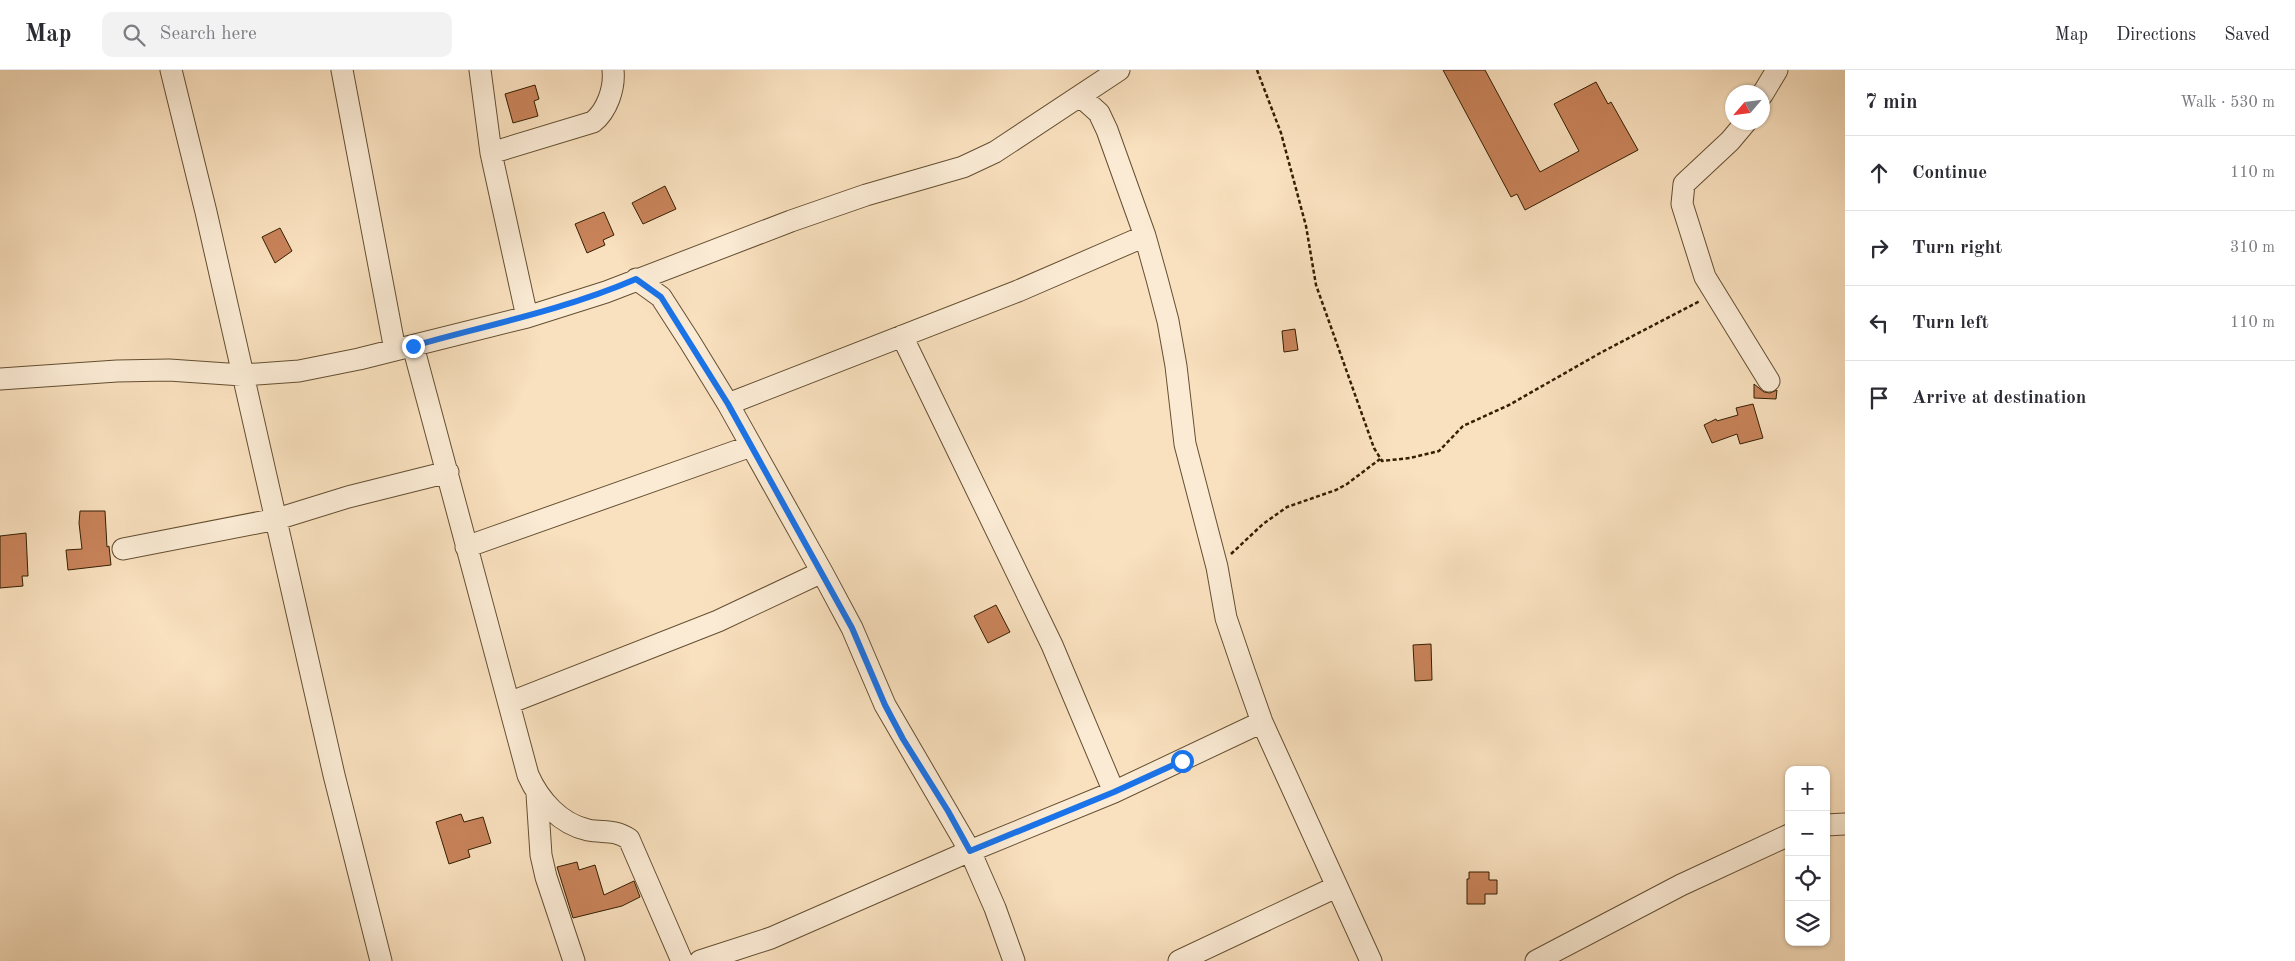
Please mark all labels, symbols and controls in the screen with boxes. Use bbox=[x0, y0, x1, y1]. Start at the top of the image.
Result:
search box bbox=[102, 12, 452, 57]
icon: search bbox=[120, 21, 148, 49]
text: Map bbox=[25, 23, 72, 47]
text: Search here bbox=[160, 25, 257, 44]
text: Map bbox=[2055, 26, 2088, 44]
text: Directions bbox=[2116, 26, 2196, 44]
text: Saved bbox=[2224, 26, 2270, 44]
north arrow bbox=[1725, 85, 1770, 130]
text: 7 min bbox=[1865, 92, 1918, 113]
text: Walk · 530 m bbox=[2180, 95, 2275, 111]
icon: ahead bbox=[1865, 159, 1893, 187]
text: Continue bbox=[1912, 164, 1987, 183]
text: 110 m bbox=[2230, 165, 2275, 181]
icon: right bbox=[1865, 234, 1893, 262]
text: Turn right bbox=[1912, 239, 2002, 258]
text: 310 m bbox=[2230, 240, 2275, 256]
icon: left bbox=[1865, 309, 1893, 337]
text: Turn left bbox=[1912, 314, 1989, 333]
text: 110 m bbox=[2230, 315, 2275, 331]
route end bbox=[402, 335, 425, 358]
icon: arrive bbox=[1865, 384, 1893, 412]
text: Arrive at destination bbox=[1912, 389, 2086, 408]
route start bbox=[1171, 750, 1194, 773]
map controls bbox=[1785, 766, 1830, 946]
button: + bbox=[1785, 766, 1830, 811]
button: − bbox=[1785, 811, 1830, 856]
button: locate bbox=[1785, 856, 1830, 901]
button: layers bbox=[1785, 901, 1830, 946]

